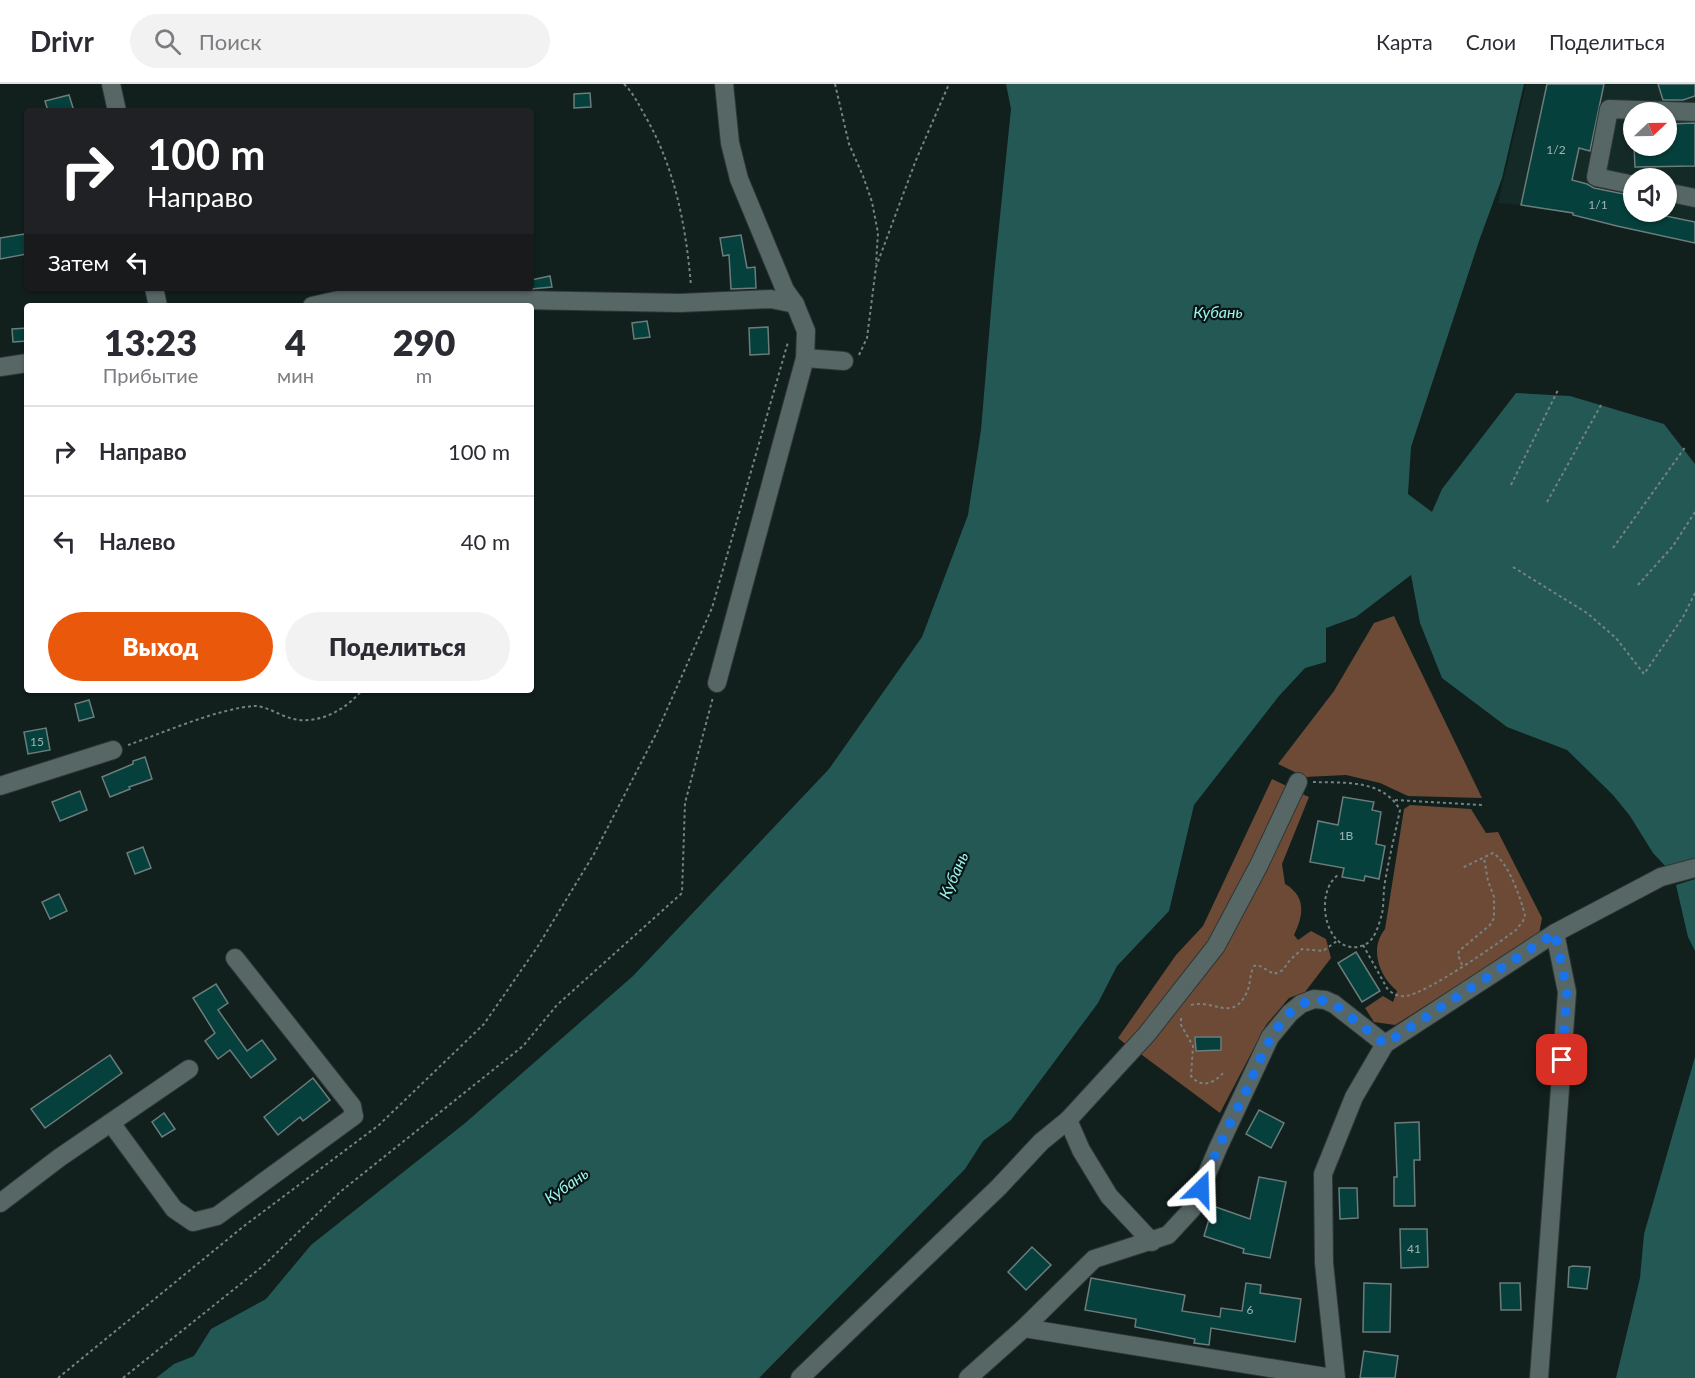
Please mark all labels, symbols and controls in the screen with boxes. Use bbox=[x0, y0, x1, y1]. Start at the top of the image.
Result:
search box bbox=[130, 14, 550, 68]
text: Drivr bbox=[30, 24, 94, 58]
icon: search bbox=[151, 25, 184, 58]
text: Поиск bbox=[199, 28, 262, 55]
text: Карта bbox=[1376, 29, 1433, 54]
text: Слои bbox=[1466, 29, 1516, 54]
text: Поделиться bbox=[1549, 29, 1665, 54]
north arrow bbox=[1623, 102, 1677, 156]
map controls bbox=[1623, 102, 1677, 222]
text: 100 m bbox=[147, 129, 265, 179]
icon: right bbox=[48, 132, 126, 210]
house number: 1/2 bbox=[1546, 142, 1566, 157]
button: sound bbox=[1623, 168, 1677, 222]
text: Направо bbox=[147, 180, 253, 213]
house number: 1/1 bbox=[1588, 197, 1608, 212]
icon: left bbox=[121, 246, 154, 279]
text: Затем bbox=[48, 249, 109, 276]
water label: Кубань bbox=[1193, 302, 1243, 321]
text: 13:23 bbox=[104, 320, 197, 364]
text: 4 bbox=[285, 320, 306, 364]
text: 290 bbox=[393, 320, 455, 364]
text: Прибытие bbox=[103, 363, 198, 387]
text: мин bbox=[277, 363, 314, 387]
text: m bbox=[416, 363, 432, 387]
icon: right bbox=[48, 435, 81, 468]
text: Направо bbox=[99, 438, 187, 465]
text: 100 m bbox=[448, 438, 510, 465]
icon: left bbox=[48, 525, 81, 558]
text: Налево bbox=[99, 528, 175, 555]
text: 40 m bbox=[461, 528, 510, 555]
button: Выход bbox=[48, 612, 273, 681]
button: Поделиться bbox=[285, 612, 510, 681]
house number: 15 bbox=[30, 734, 44, 749]
house number: 1В bbox=[1339, 828, 1354, 843]
water label: Кубань bbox=[934, 849, 972, 901]
pin bbox=[1536, 1034, 1587, 1085]
icon: arrive bbox=[1545, 1043, 1578, 1076]
position arrow bbox=[1169, 1157, 1233, 1221]
water label: Кубань bbox=[540, 1163, 592, 1207]
house number: 41 bbox=[1407, 1241, 1421, 1256]
house number: 6 bbox=[1247, 1302, 1254, 1317]

